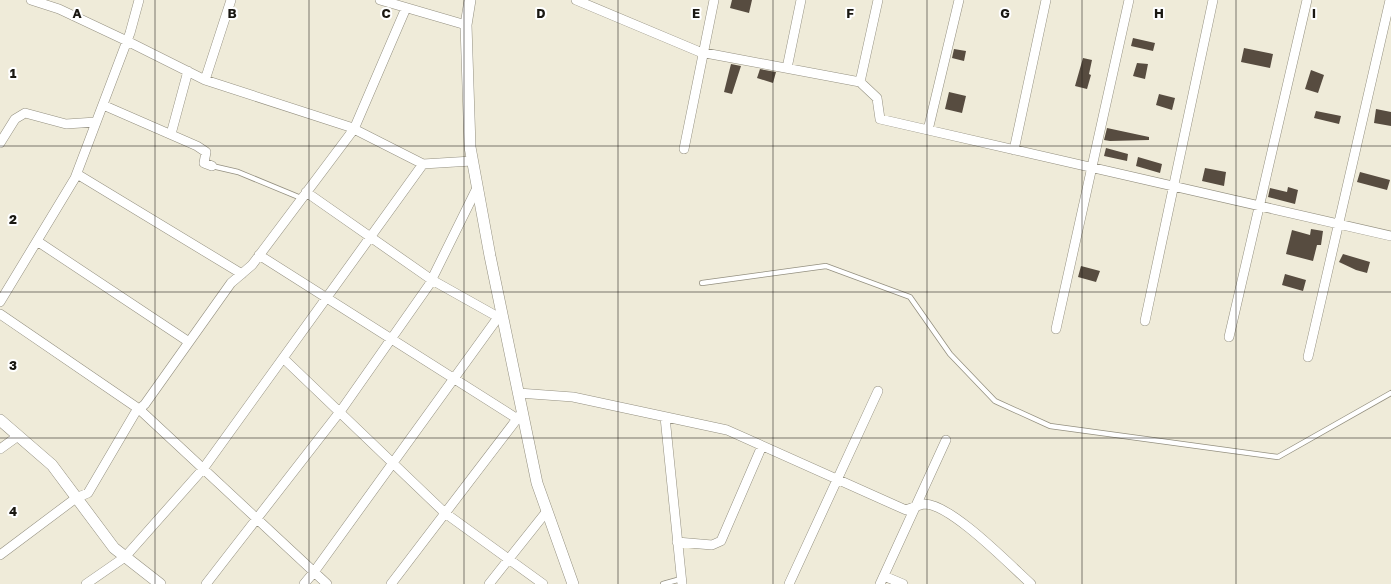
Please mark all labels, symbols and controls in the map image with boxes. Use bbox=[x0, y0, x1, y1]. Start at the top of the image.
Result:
text: A bbox=[72, 5, 82, 21]
text: B bbox=[227, 5, 237, 21]
text: C bbox=[381, 5, 391, 21]
text: D bbox=[536, 5, 546, 21]
text: E bbox=[692, 5, 700, 21]
text: F bbox=[846, 5, 854, 21]
text: G bbox=[1000, 5, 1010, 21]
text: H bbox=[1154, 5, 1164, 21]
text: I bbox=[1312, 5, 1316, 21]
text: 1 bbox=[10, 65, 17, 81]
text: 2 bbox=[9, 211, 17, 227]
text: 3 bbox=[9, 357, 17, 373]
text: 4 bbox=[9, 503, 17, 519]

